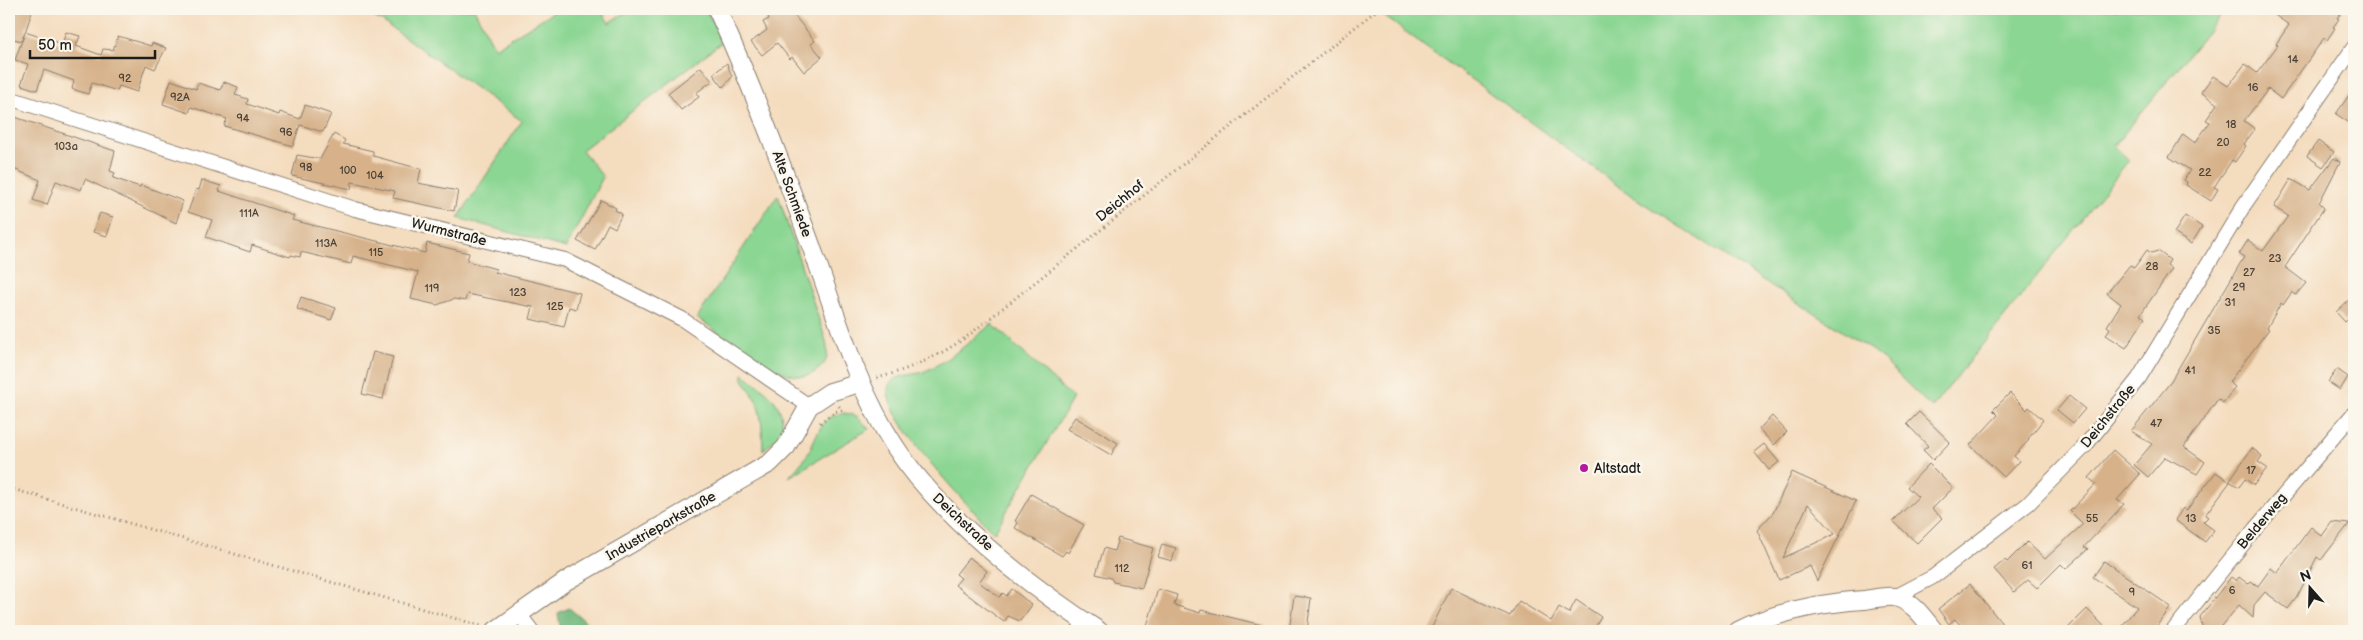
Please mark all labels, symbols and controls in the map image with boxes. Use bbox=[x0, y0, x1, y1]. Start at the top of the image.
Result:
scale bar bbox=[30, 28, 155, 60]
text: 50 m bbox=[38, 36, 72, 55]
house number: 14 bbox=[2288, 53, 2299, 66]
house number: 92 bbox=[119, 72, 132, 85]
house number: 16 bbox=[2248, 81, 2259, 94]
house number: 92A bbox=[170, 91, 190, 104]
house number: 94 bbox=[236, 112, 250, 125]
house number: 18 bbox=[2226, 118, 2236, 131]
house number: 96 bbox=[279, 126, 293, 139]
house number: 20 bbox=[2217, 136, 2230, 149]
house number: 103a bbox=[54, 140, 78, 153]
street label: Alte Schmiede bbox=[769, 149, 815, 239]
house number: 98 bbox=[300, 161, 312, 174]
house number: 100 bbox=[339, 164, 357, 177]
house number: 22 bbox=[2199, 166, 2212, 179]
house number: 104 bbox=[366, 169, 384, 182]
street label: Deichhof bbox=[1093, 176, 1148, 225]
house number: 111A bbox=[239, 207, 259, 220]
street label: Wurmstraße bbox=[410, 214, 488, 250]
house number: 113A bbox=[315, 237, 337, 250]
house number: 115 bbox=[369, 246, 383, 259]
house number: 23 bbox=[2268, 252, 2282, 265]
house number: 28 bbox=[2146, 260, 2158, 273]
house number: 27 bbox=[2243, 266, 2256, 279]
house number: 29 bbox=[2233, 281, 2245, 294]
house number: 119 bbox=[425, 282, 439, 295]
house number: 123 bbox=[509, 286, 527, 299]
house number: 31 bbox=[2224, 296, 2236, 309]
house number: 125 bbox=[546, 300, 564, 313]
house number: 35 bbox=[2207, 324, 2221, 337]
house number: 41 bbox=[2185, 364, 2195, 377]
street label: Deichstraße bbox=[2077, 381, 2139, 451]
house number: 47 bbox=[2150, 417, 2163, 430]
place label: Altstadt bbox=[1594, 460, 1642, 477]
marker: Altstadt bbox=[1578, 462, 1590, 474]
house number: 17 bbox=[2246, 464, 2256, 477]
street label: Industrieparkstraße bbox=[603, 488, 719, 564]
street label: Belderweg bbox=[2234, 489, 2290, 553]
street label: Deichstraße bbox=[929, 490, 997, 554]
house number: 55 bbox=[2086, 512, 2098, 525]
house number: 13 bbox=[2185, 512, 2197, 525]
house number: 61 bbox=[2022, 559, 2032, 572]
house number: 112 bbox=[1114, 562, 1130, 575]
north arrow bbox=[2286, 562, 2336, 612]
text: N bbox=[2298, 566, 2314, 586]
house number: 6 bbox=[2229, 584, 2236, 597]
house number: 9 bbox=[2129, 586, 2135, 599]

